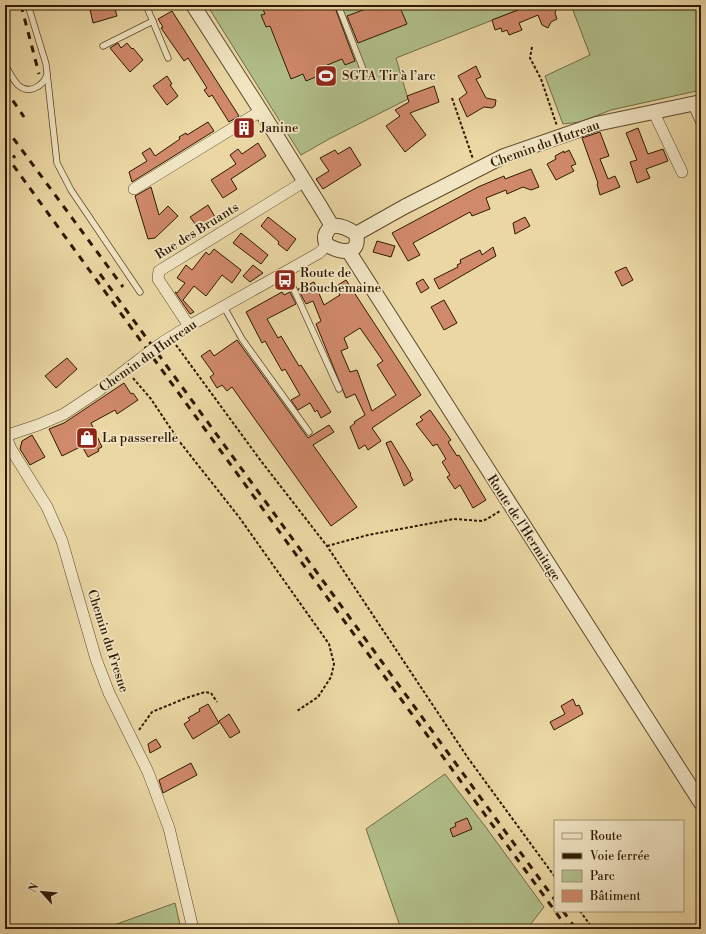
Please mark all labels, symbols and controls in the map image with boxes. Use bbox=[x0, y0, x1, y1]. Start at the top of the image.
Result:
sports icon: SGTA Tir à l’arc bbox=[313, 63, 339, 89]
place label: SGTA Tir à l’arc bbox=[342, 68, 436, 84]
building icon: Janine bbox=[231, 115, 257, 141]
street label: Chemin du Hutreau bbox=[488, 117, 602, 171]
place label: Janine bbox=[259, 120, 299, 136]
street label: Rue des Bruants bbox=[152, 199, 242, 263]
place label: Route de Bouchemaine bbox=[299, 265, 382, 296]
bus stop icon: Route de Bouchemaine bbox=[272, 267, 298, 293]
street label: Chemin du Hutreau bbox=[96, 316, 200, 396]
shop icon: La passerelle bbox=[74, 425, 100, 451]
place label: La passerelle bbox=[102, 430, 179, 446]
street label: Route de l'Hermitage bbox=[484, 472, 565, 585]
street label: Chemin du Fresne bbox=[84, 587, 132, 695]
legend bbox=[554, 820, 684, 912]
text: Route bbox=[590, 829, 622, 844]
text: Voie ferrée bbox=[589, 849, 650, 864]
text: Parc bbox=[590, 869, 615, 884]
north arrow bbox=[22, 872, 62, 912]
text: N bbox=[26, 881, 42, 895]
text: Bâtiment bbox=[589, 889, 641, 904]

